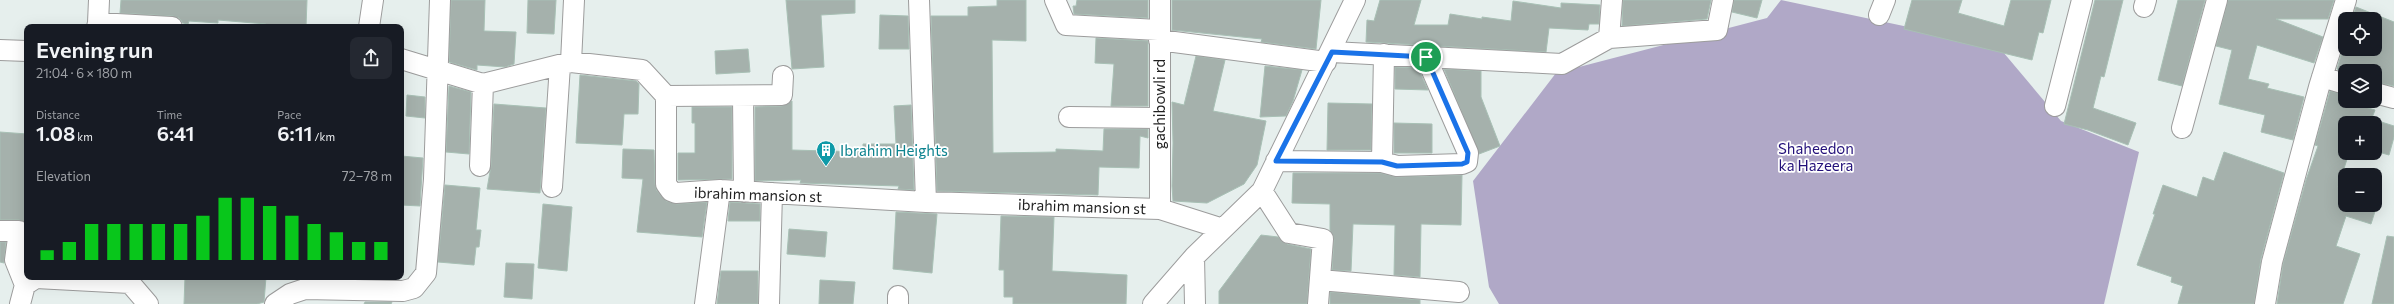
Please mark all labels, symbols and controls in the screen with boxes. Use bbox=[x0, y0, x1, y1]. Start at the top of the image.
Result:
map controls bbox=[2338, 12, 2382, 212]
button: locate bbox=[2338, 12, 2382, 56]
text: Evening run bbox=[36, 36, 153, 63]
button: share bbox=[350, 37, 392, 79]
pin bbox=[1409, 40, 1443, 74]
icon: arrive bbox=[1415, 46, 1437, 68]
street label: gachibowli rd bbox=[1150, 59, 1168, 149]
button: layers bbox=[2338, 64, 2382, 108]
text: 21:04 · 6 × 180 m bbox=[36, 65, 132, 81]
text: Distance bbox=[36, 108, 80, 121]
text: Time bbox=[157, 108, 182, 121]
text: Pace bbox=[277, 108, 301, 121]
button: + bbox=[2338, 116, 2382, 160]
text: 1.08 bbox=[36, 121, 75, 145]
text: 6:41 bbox=[157, 121, 195, 145]
text: 6:11 bbox=[277, 121, 312, 145]
text: km bbox=[75, 130, 93, 143]
text: /km bbox=[312, 130, 335, 143]
building icon: Ibrahim Heights bbox=[815, 139, 837, 167]
park label: Shaheedon ka Hazeera bbox=[1778, 139, 1854, 174]
place label: Ibrahim Heights bbox=[840, 141, 948, 159]
text: Elevation bbox=[36, 168, 91, 184]
text: 72–78 m bbox=[342, 168, 392, 184]
button: − bbox=[2338, 168, 2382, 212]
street label: ibrahim mansion st bbox=[694, 183, 822, 205]
street label: ibrahim mansion st bbox=[1018, 195, 1146, 217]

